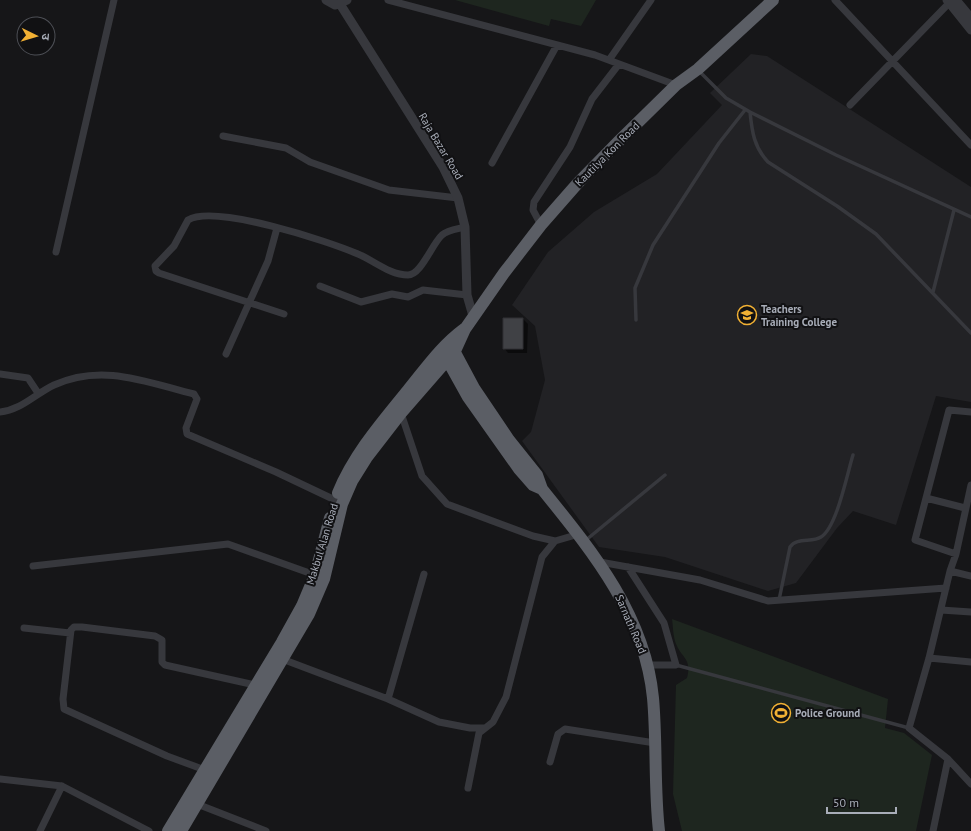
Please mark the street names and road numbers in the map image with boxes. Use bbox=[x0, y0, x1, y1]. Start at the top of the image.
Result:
street label: Raja Bazar Road bbox=[416, 110, 466, 182]
street label: Kautilya Kon Road bbox=[572, 119, 642, 189]
street label: Makbul Alan Road bbox=[303, 502, 341, 586]
street label: Sarnath Road bbox=[612, 593, 650, 656]

